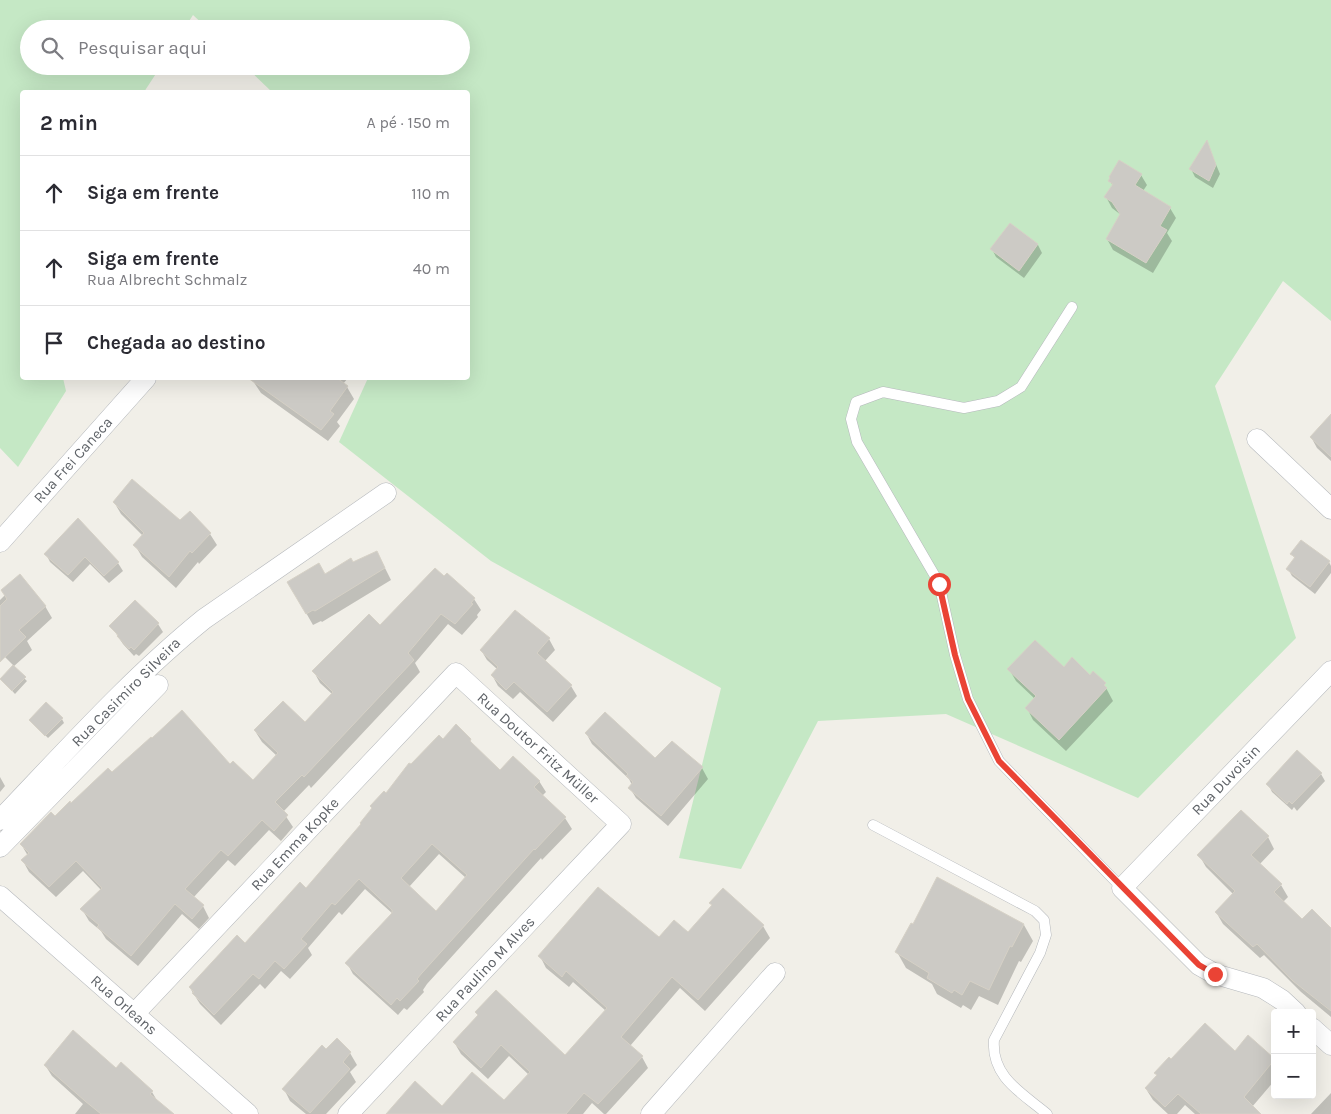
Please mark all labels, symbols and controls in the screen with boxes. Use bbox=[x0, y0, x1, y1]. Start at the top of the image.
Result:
search box bbox=[20, 20, 470, 75]
icon: search bbox=[38, 34, 66, 62]
text: Pesquisar aqui bbox=[78, 37, 207, 59]
text: 2 min bbox=[40, 111, 98, 135]
text: A pé · 150 m bbox=[366, 113, 450, 132]
icon: ahead bbox=[40, 179, 68, 207]
text: Siga em frente bbox=[87, 182, 219, 204]
text: 110 m bbox=[411, 184, 450, 203]
text: Siga em frente bbox=[87, 248, 219, 270]
icon: ahead bbox=[40, 254, 68, 282]
text: 40 m bbox=[413, 259, 450, 278]
text: Rua Albrecht Schmalz bbox=[87, 270, 247, 289]
icon: arrive bbox=[40, 329, 68, 357]
text: Chegada ao destino bbox=[87, 332, 265, 354]
street label: Rua Frei Caneca bbox=[30, 413, 116, 507]
route start bbox=[928, 573, 951, 596]
street label: Rua Casimiro Silveira bbox=[68, 634, 184, 750]
street label: Rua Doutor Fritz Müller bbox=[473, 689, 603, 808]
street label: Rua Duvoisin bbox=[1188, 741, 1264, 819]
street label: Rua Emma Kopke bbox=[247, 794, 343, 894]
street label: Rua Paulino M Alves bbox=[432, 913, 538, 1025]
route end bbox=[1204, 963, 1227, 986]
street label: Rua Orleans bbox=[87, 971, 161, 1039]
map controls bbox=[1271, 1009, 1316, 1099]
button: + bbox=[1271, 1009, 1316, 1054]
button: − bbox=[1271, 1054, 1316, 1099]

